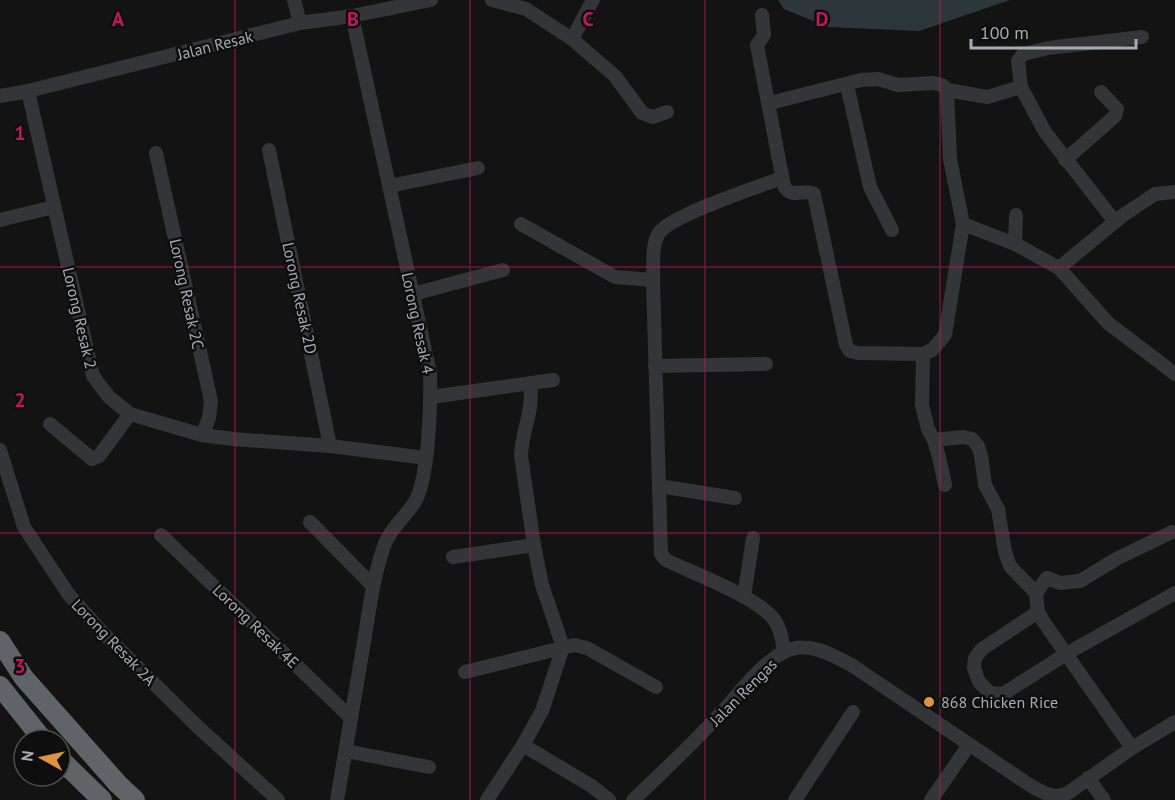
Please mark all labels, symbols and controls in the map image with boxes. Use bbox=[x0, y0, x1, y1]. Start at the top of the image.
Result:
text: A bbox=[112, 6, 125, 32]
text: B bbox=[347, 6, 359, 32]
text: C bbox=[582, 6, 594, 32]
text: D bbox=[816, 6, 829, 32]
scale bar bbox=[971, 12, 1136, 50]
text: 100 m bbox=[980, 21, 1029, 44]
street label: Jalan Resak bbox=[174, 26, 255, 64]
text: 1 bbox=[14, 120, 26, 146]
street label: Lorong Resak 2C bbox=[166, 237, 208, 351]
street label: Lorong Resak 2D bbox=[278, 240, 322, 356]
street label: Lorong Resak 2 bbox=[59, 265, 101, 371]
street label: Lorong Resak 4 bbox=[397, 270, 439, 376]
text: 2 bbox=[14, 387, 26, 413]
street label: Lorong Resak 4E bbox=[209, 580, 303, 672]
street label: Lorong Resak 2A bbox=[68, 595, 161, 690]
text: 3 bbox=[14, 653, 26, 679]
street label: Jalan Rengas bbox=[704, 654, 781, 731]
place label: 868 Chicken Rice bbox=[941, 692, 1058, 712]
marker: 868 Chicken Rice bbox=[922, 695, 936, 709]
north arrow bbox=[12, 728, 72, 788]
text: N bbox=[17, 749, 38, 763]

